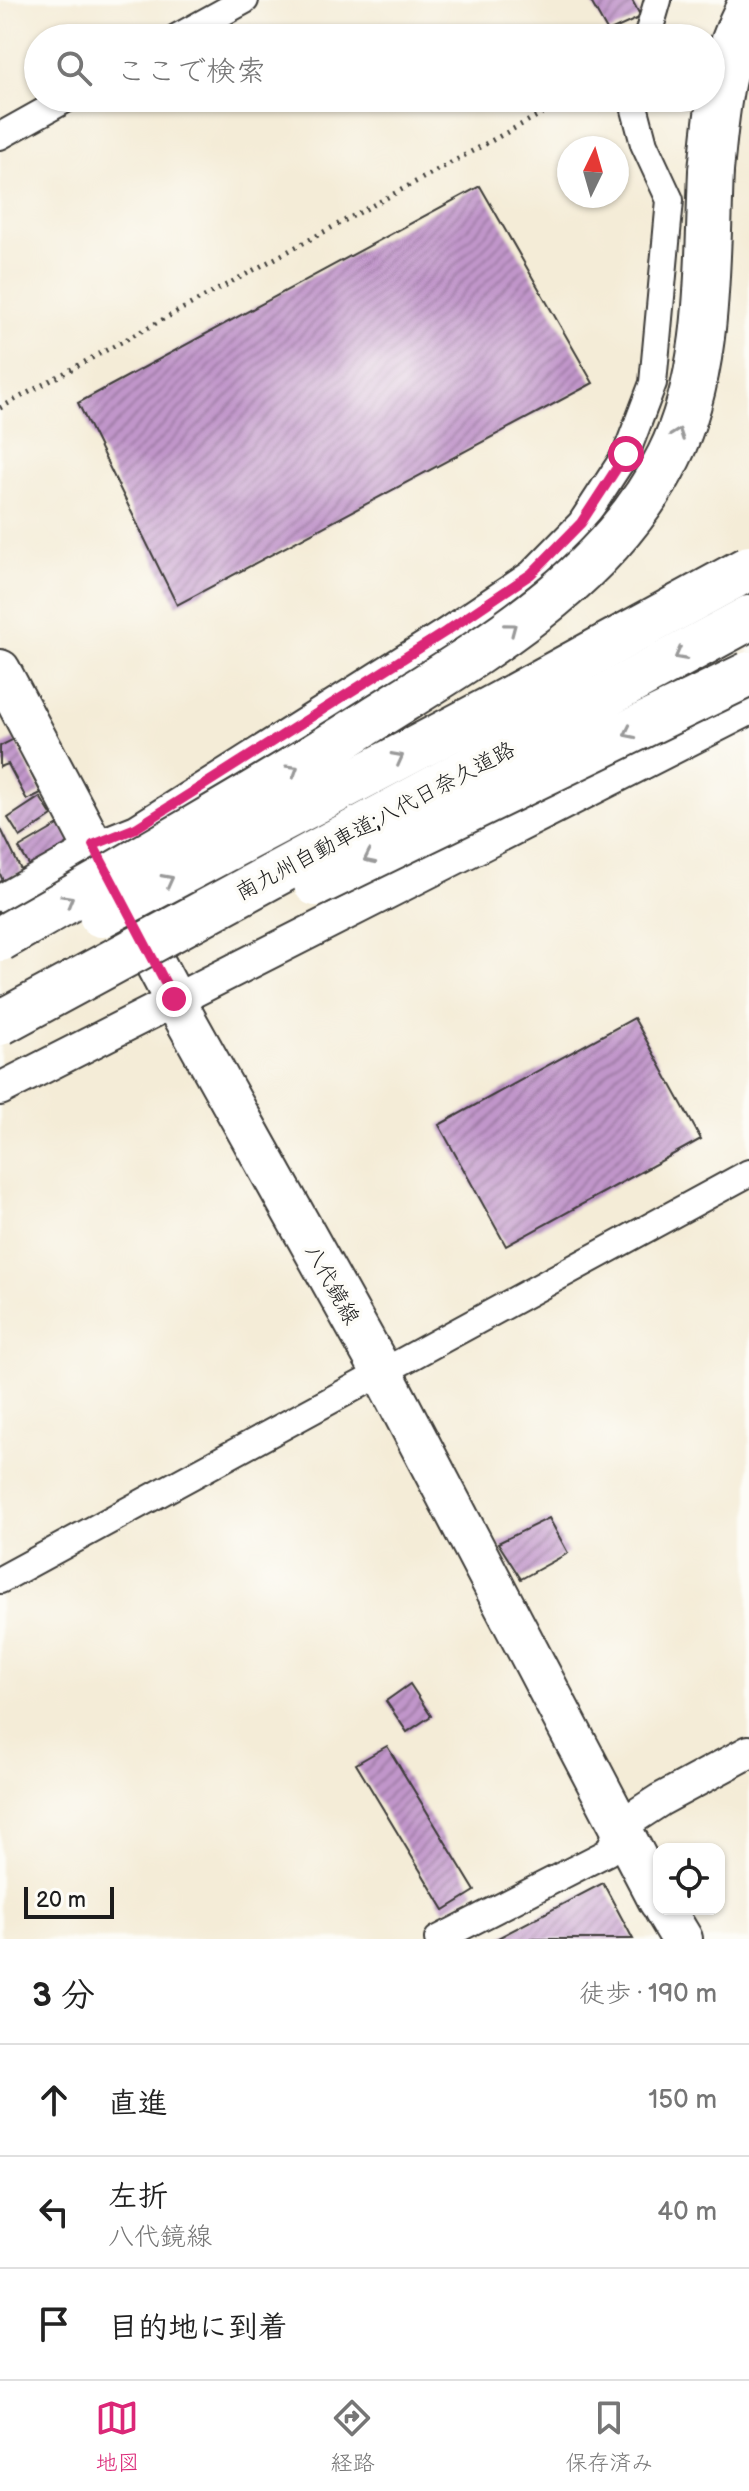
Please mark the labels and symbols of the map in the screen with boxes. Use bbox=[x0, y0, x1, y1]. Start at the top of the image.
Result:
north arrow bbox=[557, 136, 629, 208]
one-way arrow bbox=[668, 428, 684, 442]
route start bbox=[608, 436, 644, 472]
one-way arrow bbox=[502, 623, 516, 638]
one-way arrow bbox=[675, 645, 689, 661]
one-way arrow bbox=[622, 723, 637, 739]
street label: 南九州自動車道;八代日奈久道路 bbox=[231, 736, 520, 907]
one-way arrow bbox=[389, 752, 404, 767]
one-way arrow bbox=[284, 765, 299, 780]
one-way arrow bbox=[363, 848, 378, 864]
one-way arrow bbox=[160, 874, 174, 889]
one-way arrow bbox=[59, 894, 74, 910]
route end bbox=[156, 981, 192, 1017]
street label: 八代鏡線 bbox=[299, 1240, 365, 1330]
scale bar bbox=[24, 1883, 114, 1919]

